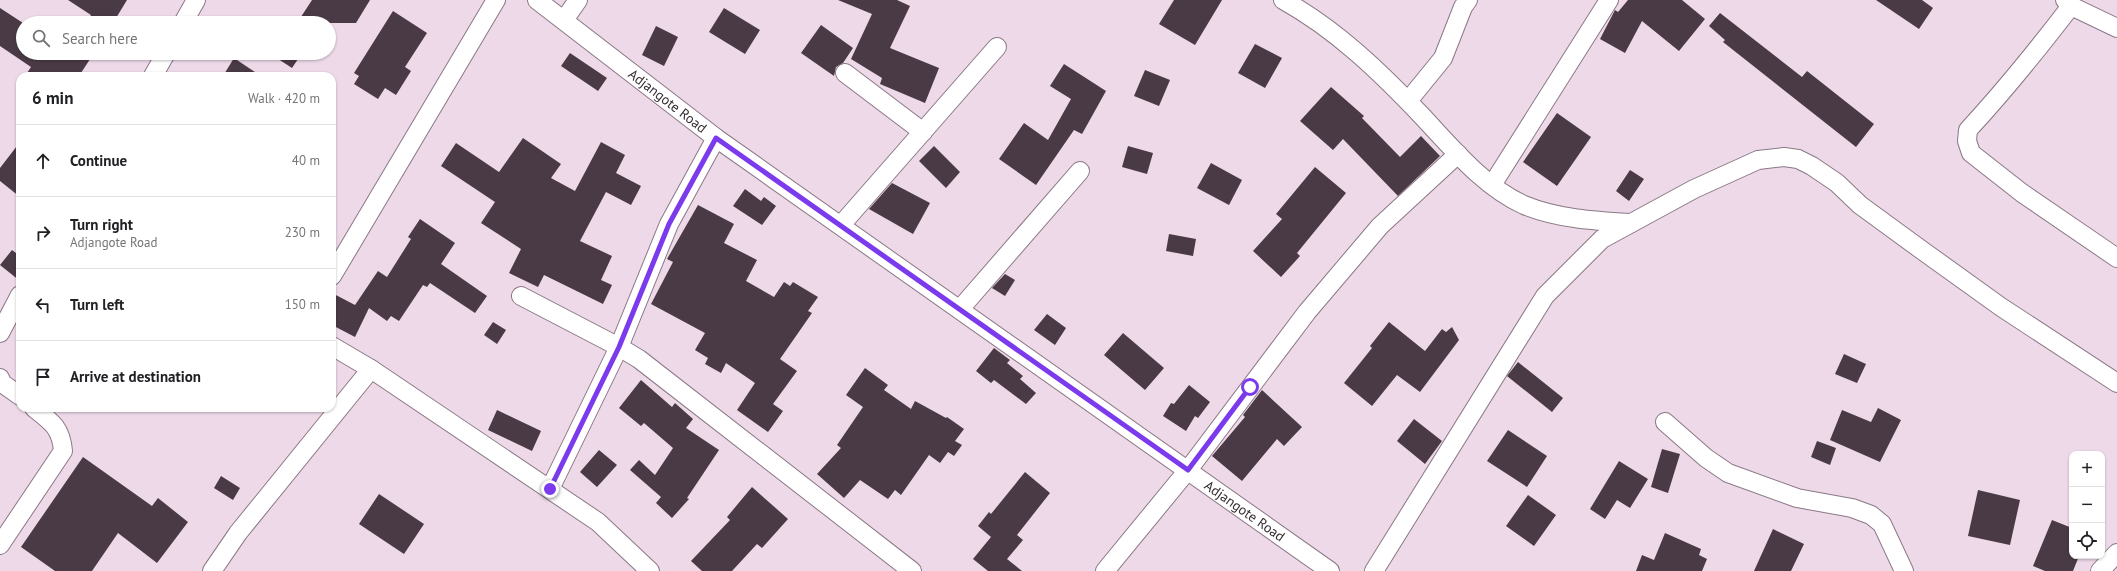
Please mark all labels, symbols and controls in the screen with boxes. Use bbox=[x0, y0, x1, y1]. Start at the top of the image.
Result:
search box bbox=[16, 16, 336, 60]
icon: search bbox=[30, 27, 52, 49]
text: Search here bbox=[62, 29, 138, 48]
street label: Adjangote Road bbox=[625, 65, 711, 137]
text: 6 min bbox=[32, 87, 73, 109]
text: Walk · 420 m bbox=[248, 90, 320, 107]
icon: ahead bbox=[32, 150, 54, 172]
text: Continue bbox=[70, 151, 127, 170]
text: 40 m bbox=[292, 152, 320, 169]
text: Turn right bbox=[70, 215, 133, 234]
icon: right bbox=[32, 222, 54, 244]
text: 230 m bbox=[285, 224, 320, 241]
text: Adjangote Road bbox=[70, 234, 157, 251]
icon: left bbox=[32, 294, 54, 316]
text: Turn left bbox=[70, 295, 124, 314]
text: 150 m bbox=[285, 296, 320, 313]
icon: arrive bbox=[32, 366, 54, 388]
text: Arrive at destination bbox=[70, 367, 201, 386]
route start bbox=[1241, 378, 1259, 396]
map controls bbox=[2069, 451, 2105, 559]
button: + bbox=[2069, 451, 2105, 487]
street label: Adjangote Road bbox=[1201, 476, 1288, 545]
route end bbox=[541, 480, 559, 498]
button: − bbox=[2069, 487, 2105, 523]
button: locate bbox=[2069, 523, 2105, 559]

